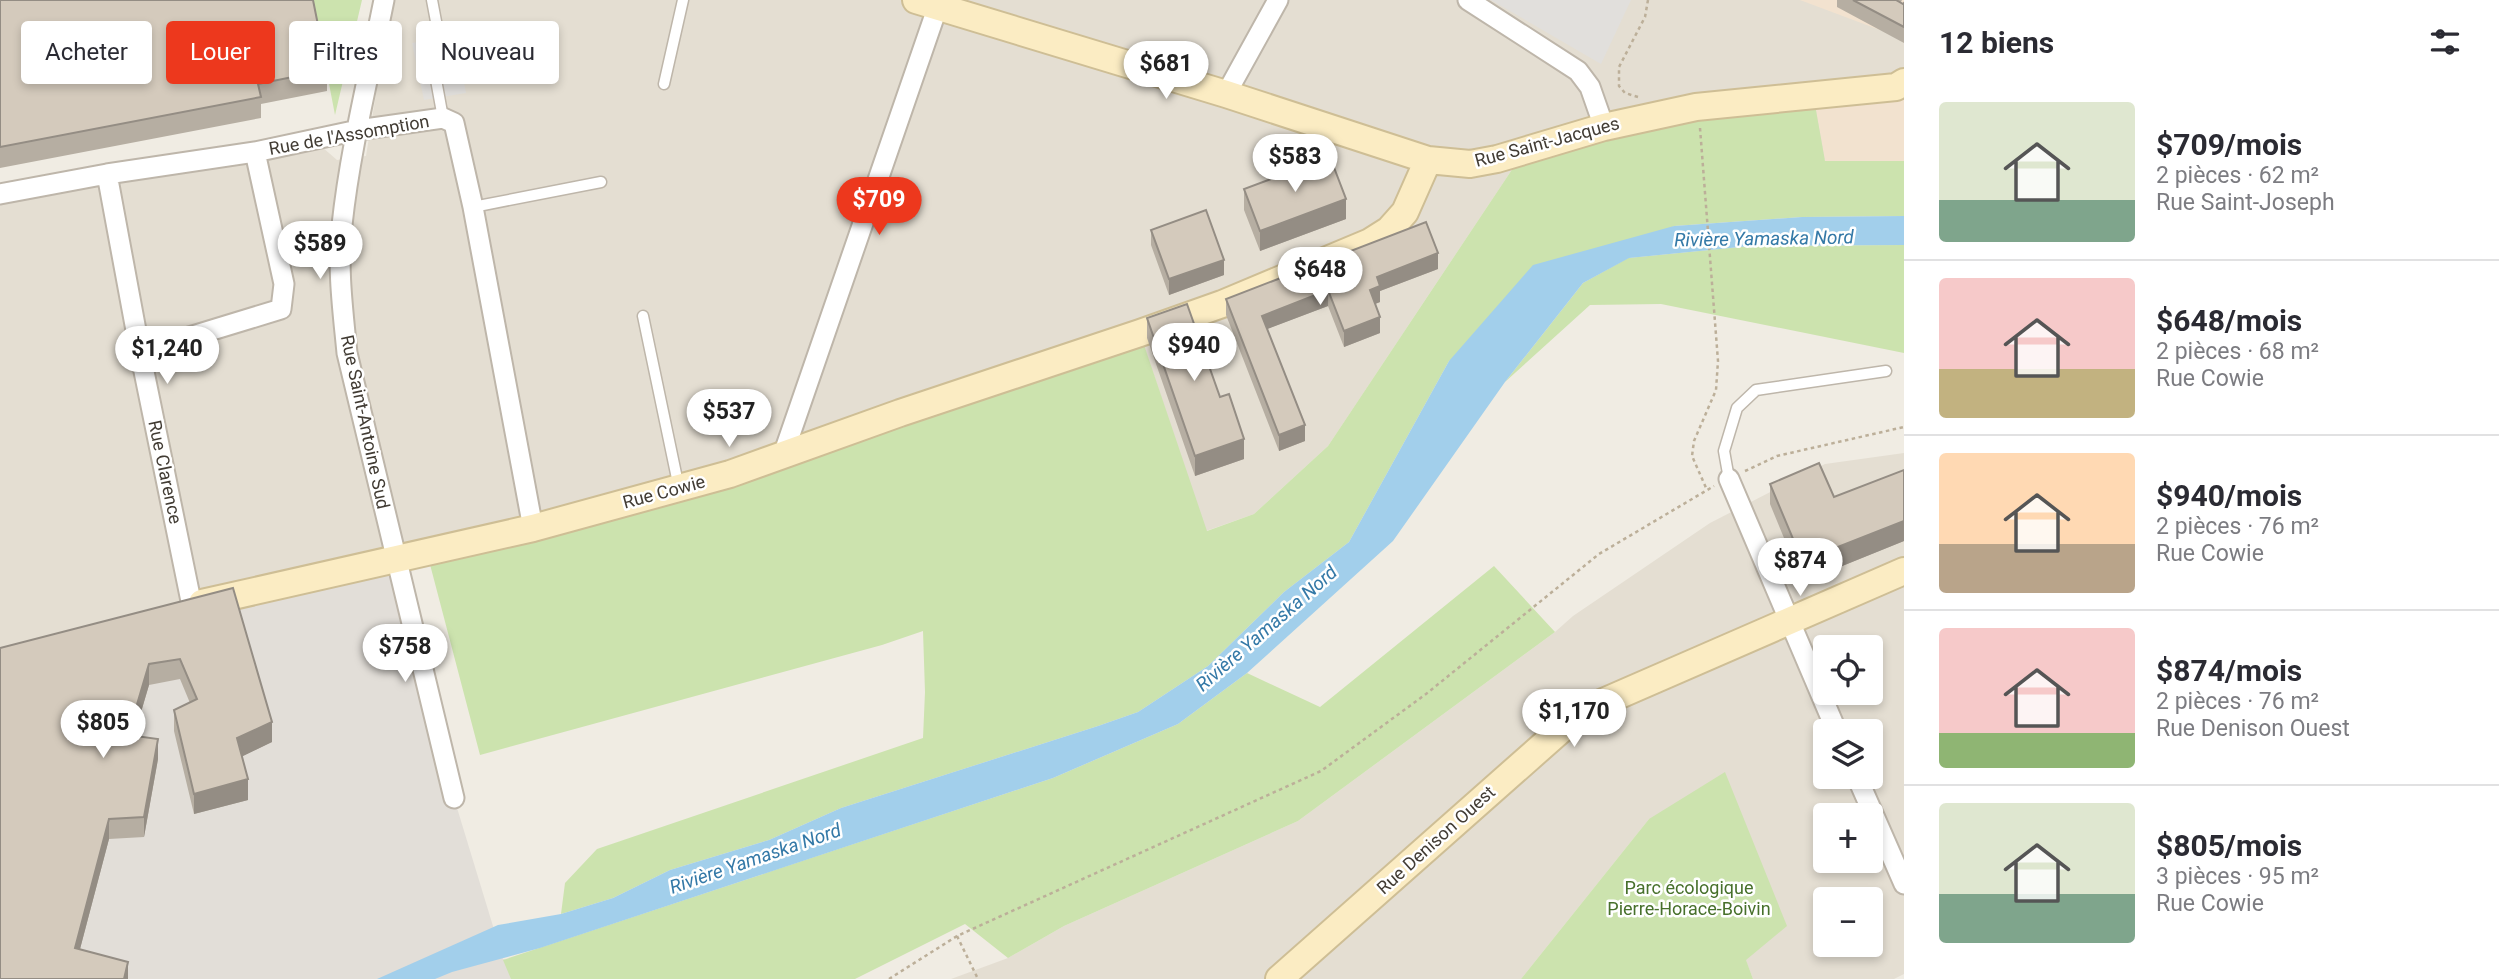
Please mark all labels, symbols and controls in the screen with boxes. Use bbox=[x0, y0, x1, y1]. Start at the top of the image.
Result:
chip: Acheter bbox=[21, 21, 152, 84]
chip: Louer bbox=[166, 21, 275, 84]
chip: Filtres bbox=[289, 21, 402, 84]
chip: Nouveau bbox=[416, 21, 559, 84]
icon: filters bbox=[2426, 23, 2464, 61]
text: 12 biens bbox=[1939, 25, 2054, 60]
pin: $681 bbox=[1125, 42, 1207, 101]
text: $681 bbox=[1140, 50, 1192, 77]
street label: Rue de l'Assomption bbox=[267, 110, 431, 159]
street label: Rue Saint-Jacques bbox=[1472, 112, 1621, 171]
text: $709/mois bbox=[2156, 127, 2302, 162]
icon: home bbox=[1995, 130, 2079, 214]
pin: $583 bbox=[1254, 134, 1336, 194]
text: $583 bbox=[1269, 143, 1321, 170]
text: 2 pièces · 62 m² bbox=[2156, 162, 2319, 189]
pin: $709 bbox=[838, 177, 920, 237]
text: $709 bbox=[853, 186, 905, 213]
text: Rue Saint-Joseph bbox=[2156, 189, 2335, 216]
pin: $589 bbox=[279, 222, 361, 281]
water label: Rivière Yamaska Nord bbox=[1674, 225, 1855, 252]
text: $589 bbox=[294, 230, 346, 257]
pin: $648 bbox=[1279, 247, 1361, 307]
text: $648 bbox=[1294, 256, 1346, 283]
text: $648/mois bbox=[2156, 303, 2302, 338]
icon: home bbox=[1995, 306, 2079, 390]
pin: $940 bbox=[1153, 324, 1235, 383]
pin: $1,240 bbox=[110, 326, 224, 386]
text: $940 bbox=[1168, 332, 1220, 359]
street label: Rue Saint-Antoine Sud bbox=[337, 333, 394, 511]
text: $1,240 bbox=[131, 335, 203, 362]
text: 2 pièces · 68 m² bbox=[2156, 338, 2319, 365]
text: Rue Cowie bbox=[2156, 365, 2264, 392]
pin: $537 bbox=[688, 390, 770, 449]
text: $537 bbox=[703, 398, 755, 425]
street label: Rue Clarence bbox=[144, 418, 187, 526]
street label: Rue Cowie bbox=[620, 470, 707, 513]
text: $940/mois bbox=[2156, 478, 2302, 513]
icon: home bbox=[1995, 481, 2079, 565]
text: 2 pièces · 76 m² bbox=[2156, 513, 2319, 540]
pin: $874 bbox=[1759, 538, 1841, 598]
text: Rue Cowie bbox=[2156, 540, 2264, 567]
text: $874 bbox=[1774, 547, 1826, 574]
water label: Rivière Yamaska Nord bbox=[1191, 560, 1342, 696]
pin: $758 bbox=[364, 624, 446, 684]
text: $758 bbox=[379, 633, 431, 660]
map controls bbox=[1813, 635, 1883, 957]
button: locate bbox=[1813, 635, 1883, 705]
text: $874/mois bbox=[2156, 653, 2302, 688]
icon: home bbox=[1995, 656, 2079, 740]
text: 2 pièces · 76 m² bbox=[2156, 688, 2319, 715]
pin: $1,170 bbox=[1517, 690, 1631, 749]
text: $1,170 bbox=[1538, 698, 1610, 725]
pin: $805 bbox=[62, 700, 144, 760]
text: $805 bbox=[77, 709, 129, 736]
text: Rue Denison Ouest bbox=[2156, 715, 2350, 742]
button: layers bbox=[1813, 719, 1883, 789]
street label: Rue Denison Ouest bbox=[1372, 781, 1499, 898]
button: + bbox=[1813, 803, 1883, 873]
water label: Rivière Yamaska Nord bbox=[666, 818, 844, 899]
text: $805/mois bbox=[2156, 828, 2302, 863]
icon: home bbox=[1995, 831, 2079, 915]
text: 3 pièces · 95 m² bbox=[2156, 863, 2319, 890]
park label: Parc écologique Pierre-Horace-Boivin bbox=[1607, 877, 1771, 919]
button: − bbox=[1813, 887, 1883, 957]
text: Rue Cowie bbox=[2156, 890, 2264, 917]

